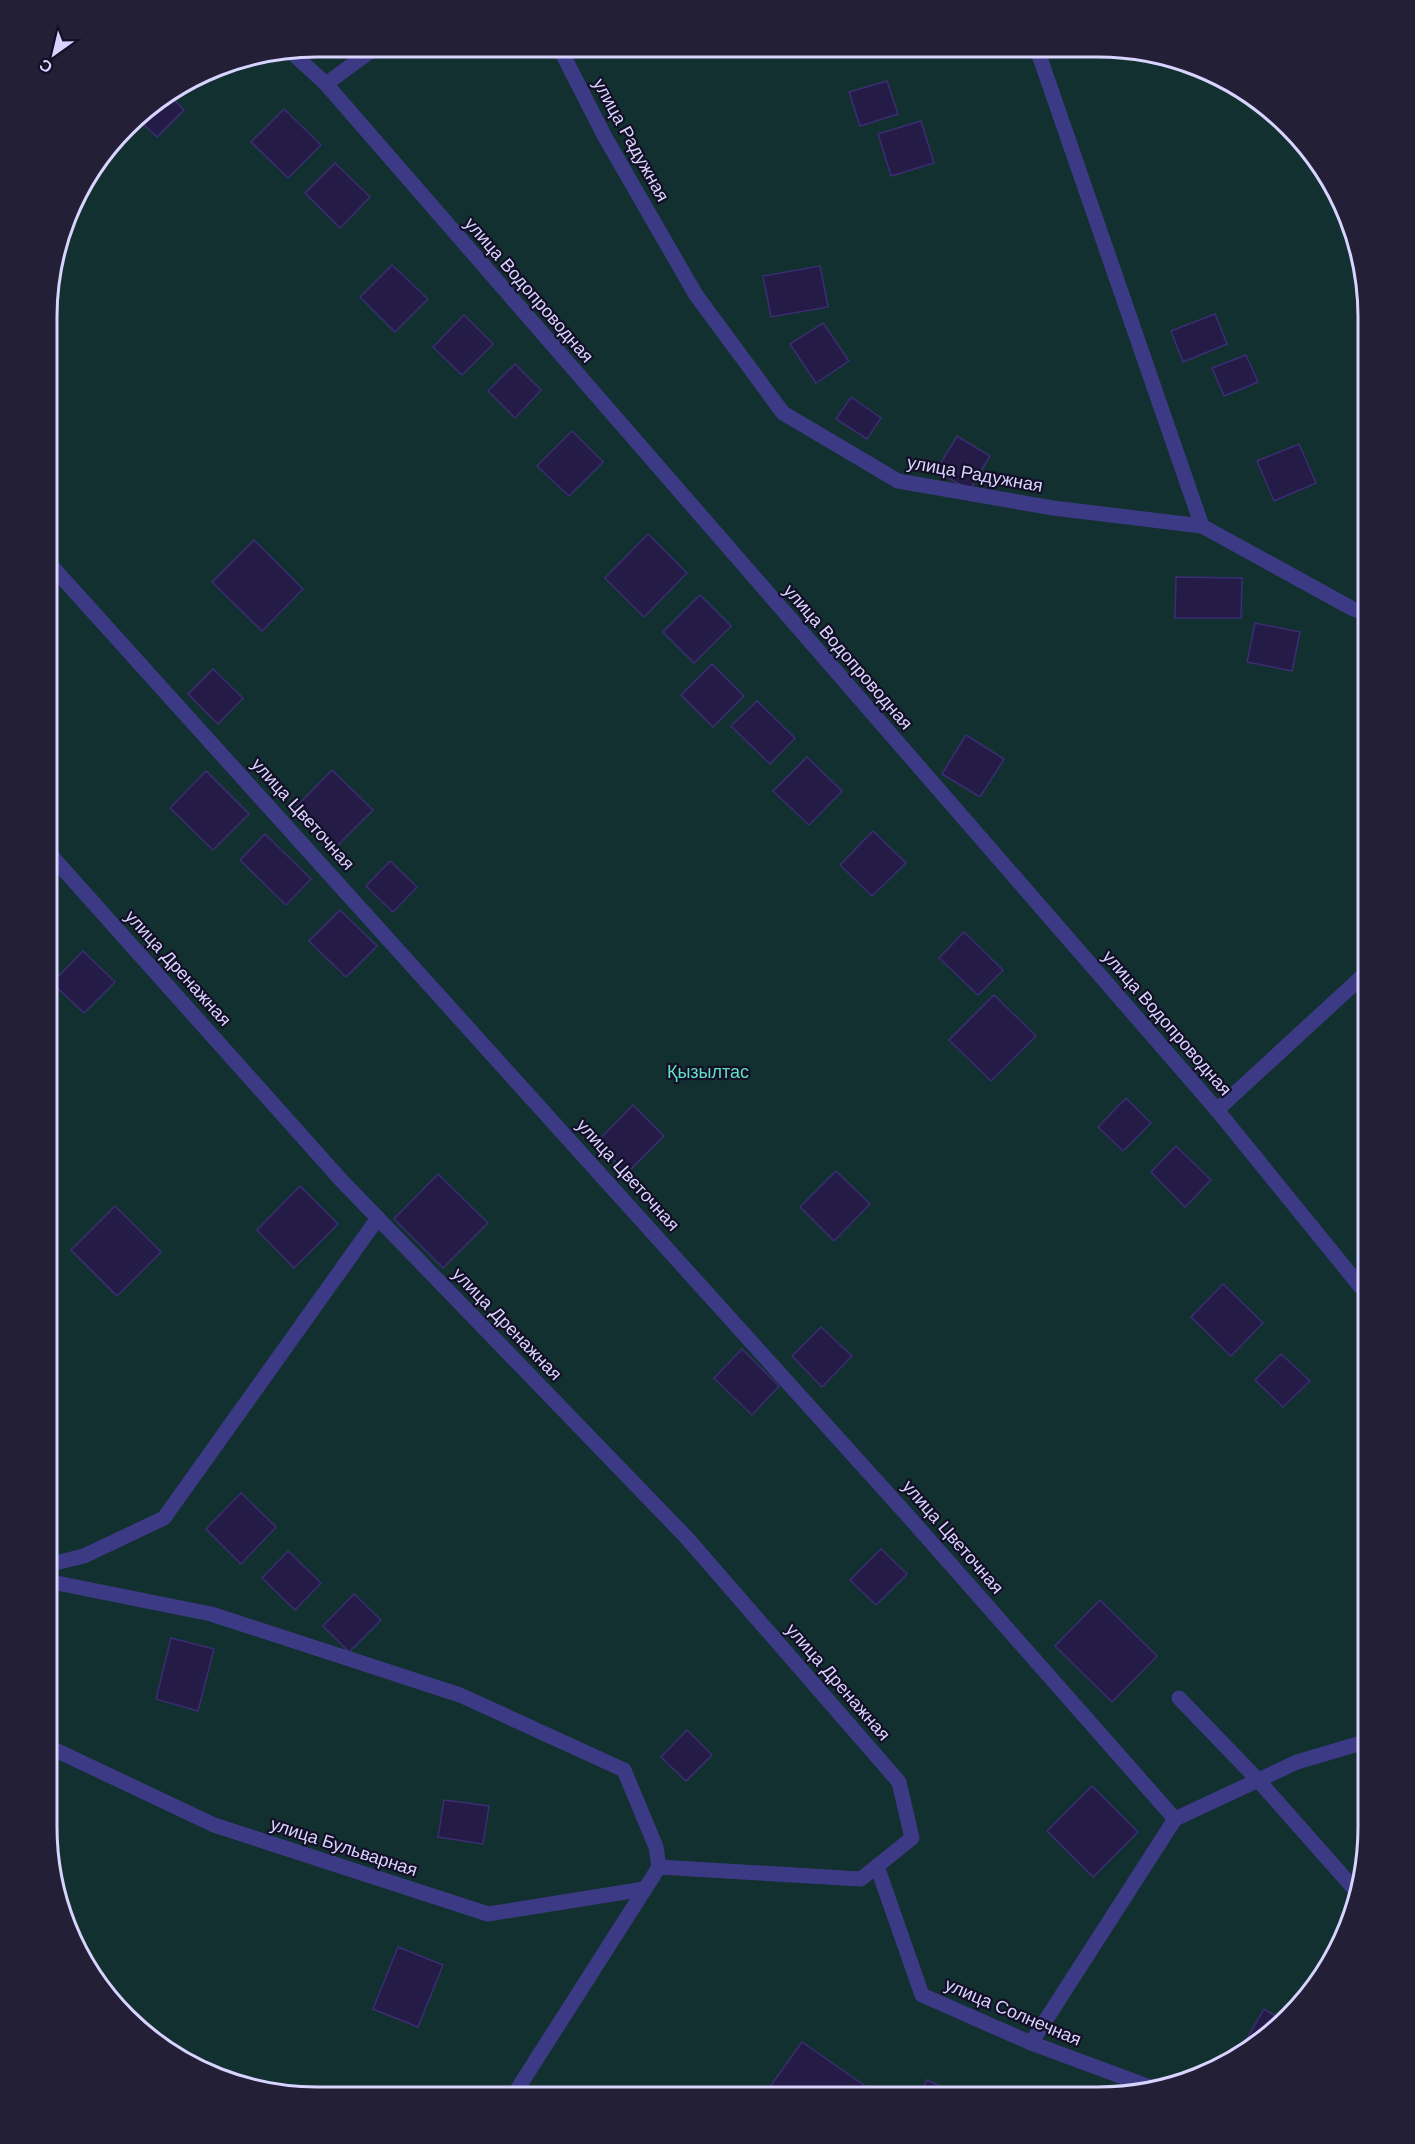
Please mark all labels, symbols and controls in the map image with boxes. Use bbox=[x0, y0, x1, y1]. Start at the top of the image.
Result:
north arrow bbox=[24, 24, 84, 84]
text: С bbox=[36, 55, 55, 76]
street label: улица Радужная bbox=[589, 75, 673, 205]
street label: улица Водопроводная bbox=[461, 213, 597, 367]
street label: улица Радужная bbox=[906, 452, 1044, 496]
street label: улица Водопроводная bbox=[780, 580, 916, 734]
street label: улица Цветочная bbox=[248, 754, 358, 874]
street label: улица Дренажная bbox=[121, 906, 235, 1030]
street label: улица Водопроводная bbox=[1099, 946, 1235, 1100]
park label: Қызылтас bbox=[667, 1062, 749, 1082]
street label: улица Цветочная bbox=[573, 1115, 683, 1235]
street label: улица Дренажная bbox=[448, 1264, 566, 1384]
street label: улица Цветочная bbox=[898, 1476, 1008, 1598]
street label: улица Дренажная bbox=[782, 1619, 894, 1745]
street label: улица Бульварная bbox=[268, 1814, 420, 1880]
street label: улица Солнечная bbox=[942, 1974, 1084, 2050]

